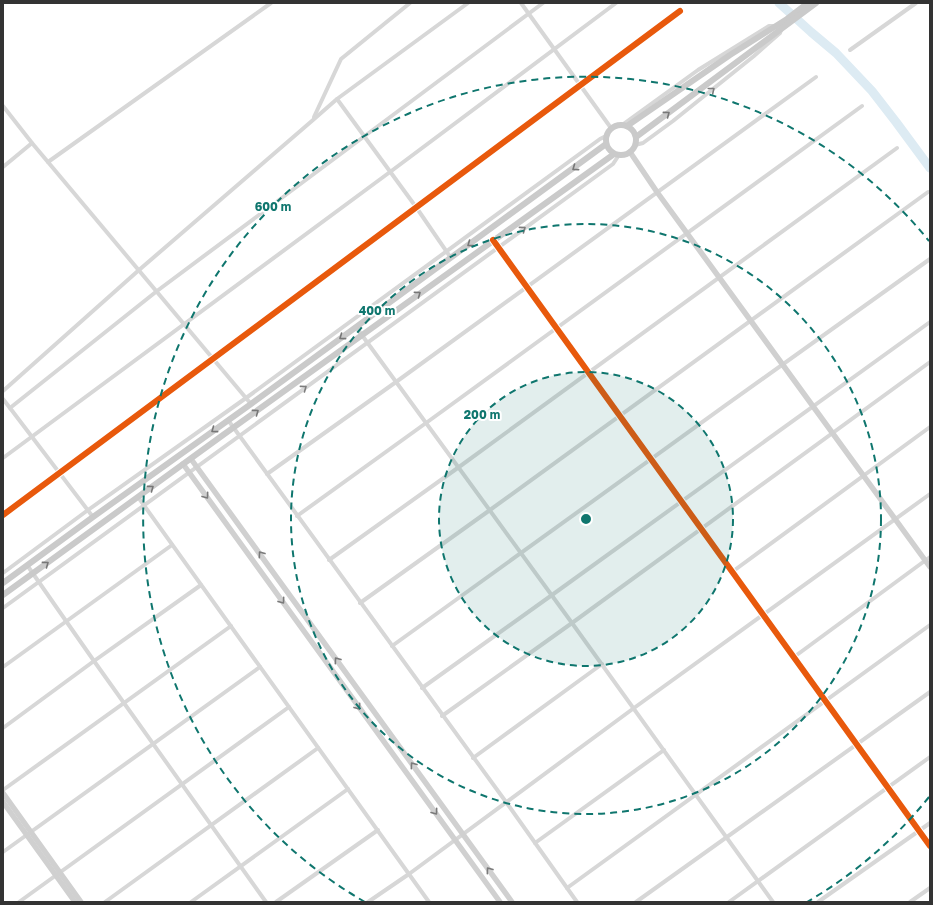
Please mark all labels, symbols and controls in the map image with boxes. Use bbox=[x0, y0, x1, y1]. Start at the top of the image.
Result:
one-way arrow bbox=[707, 88, 714, 95]
one-way arrow bbox=[663, 112, 670, 119]
one-way arrow bbox=[572, 163, 579, 170]
text: 600 m bbox=[255, 199, 291, 214]
one-way arrow bbox=[519, 227, 526, 234]
one-way arrow bbox=[467, 239, 474, 246]
one-way arrow bbox=[414, 291, 421, 299]
text: 400 m bbox=[359, 303, 395, 318]
one-way arrow bbox=[339, 332, 346, 339]
one-way arrow bbox=[300, 386, 307, 393]
text: 200 m bbox=[464, 407, 500, 422]
one-way arrow bbox=[252, 409, 259, 416]
one-way arrow bbox=[211, 425, 218, 433]
one-way arrow bbox=[147, 485, 154, 493]
one-way arrow bbox=[201, 492, 209, 499]
centre of rings bbox=[579, 512, 593, 526]
one-way arrow bbox=[259, 552, 266, 559]
one-way arrow bbox=[41, 562, 48, 569]
one-way arrow bbox=[277, 597, 284, 604]
one-way arrow bbox=[334, 657, 342, 664]
one-way arrow bbox=[354, 702, 361, 709]
one-way arrow bbox=[411, 763, 418, 770]
one-way arrow bbox=[430, 808, 438, 815]
one-way arrow bbox=[487, 868, 494, 875]

